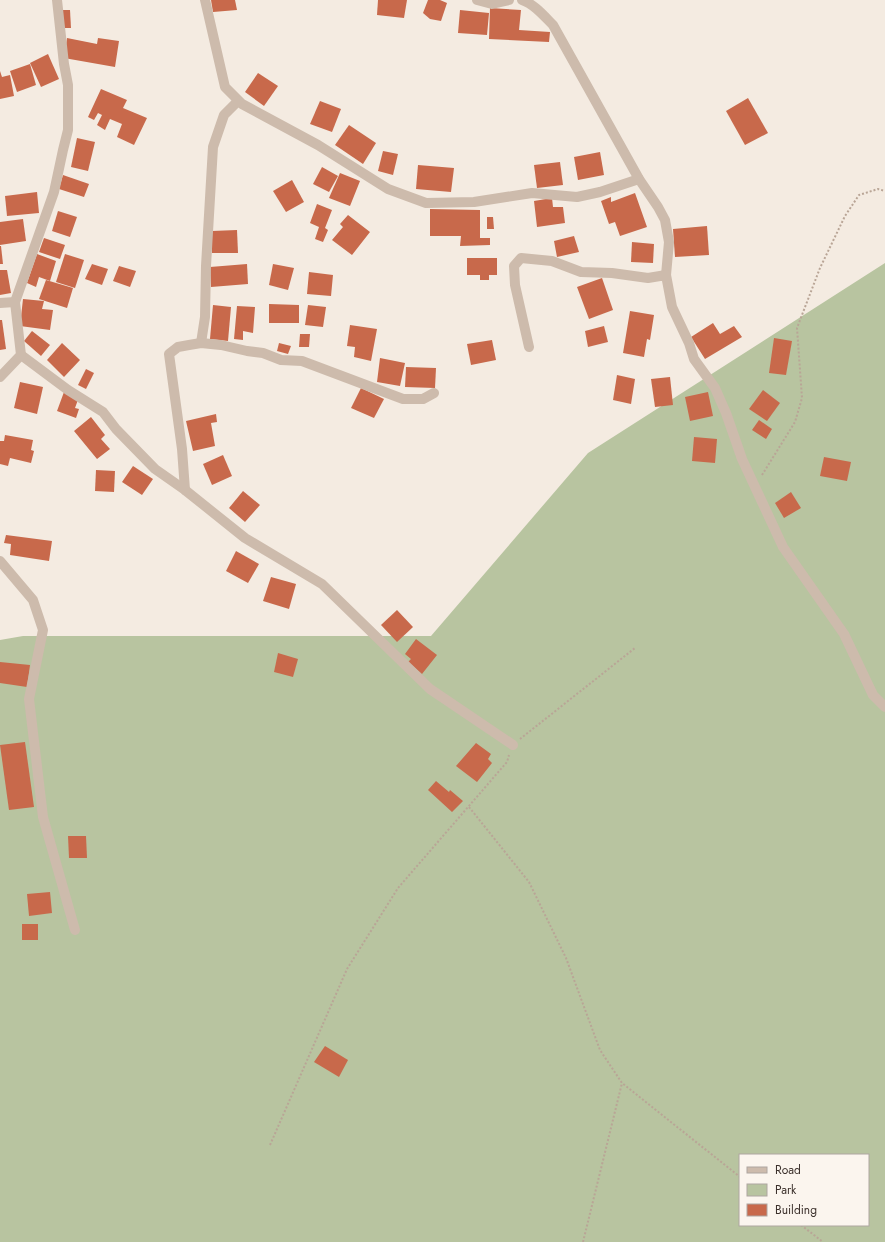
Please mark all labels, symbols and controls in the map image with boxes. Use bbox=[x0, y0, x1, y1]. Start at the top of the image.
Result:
legend bbox=[739, 1154, 869, 1226]
text: Road bbox=[775, 1161, 801, 1179]
text: Park bbox=[775, 1181, 797, 1199]
text: Building bbox=[775, 1201, 817, 1219]

